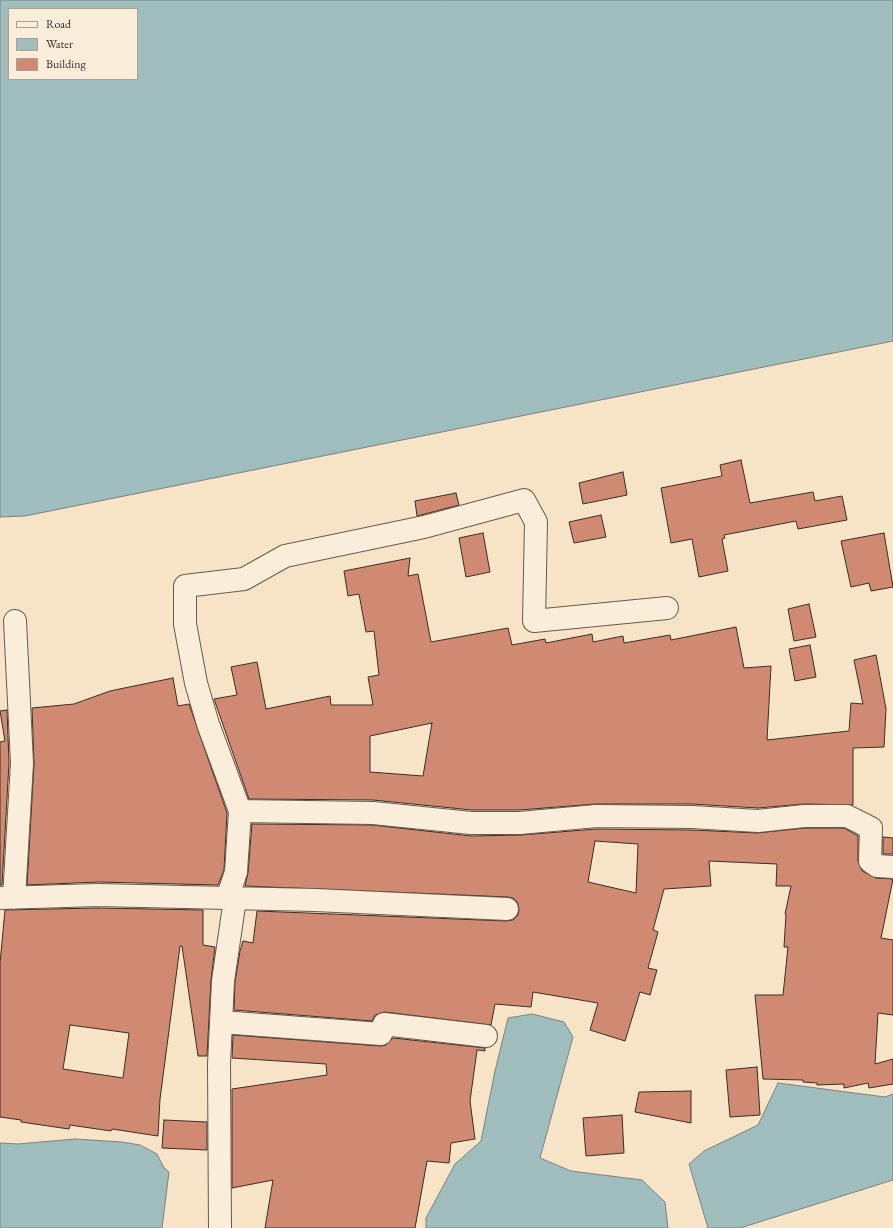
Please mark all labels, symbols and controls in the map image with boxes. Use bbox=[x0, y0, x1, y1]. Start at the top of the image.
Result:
legend bbox=[8, 8, 138, 80]
text: Road bbox=[46, 16, 71, 32]
text: Water bbox=[46, 36, 73, 52]
text: Building bbox=[46, 56, 86, 72]

